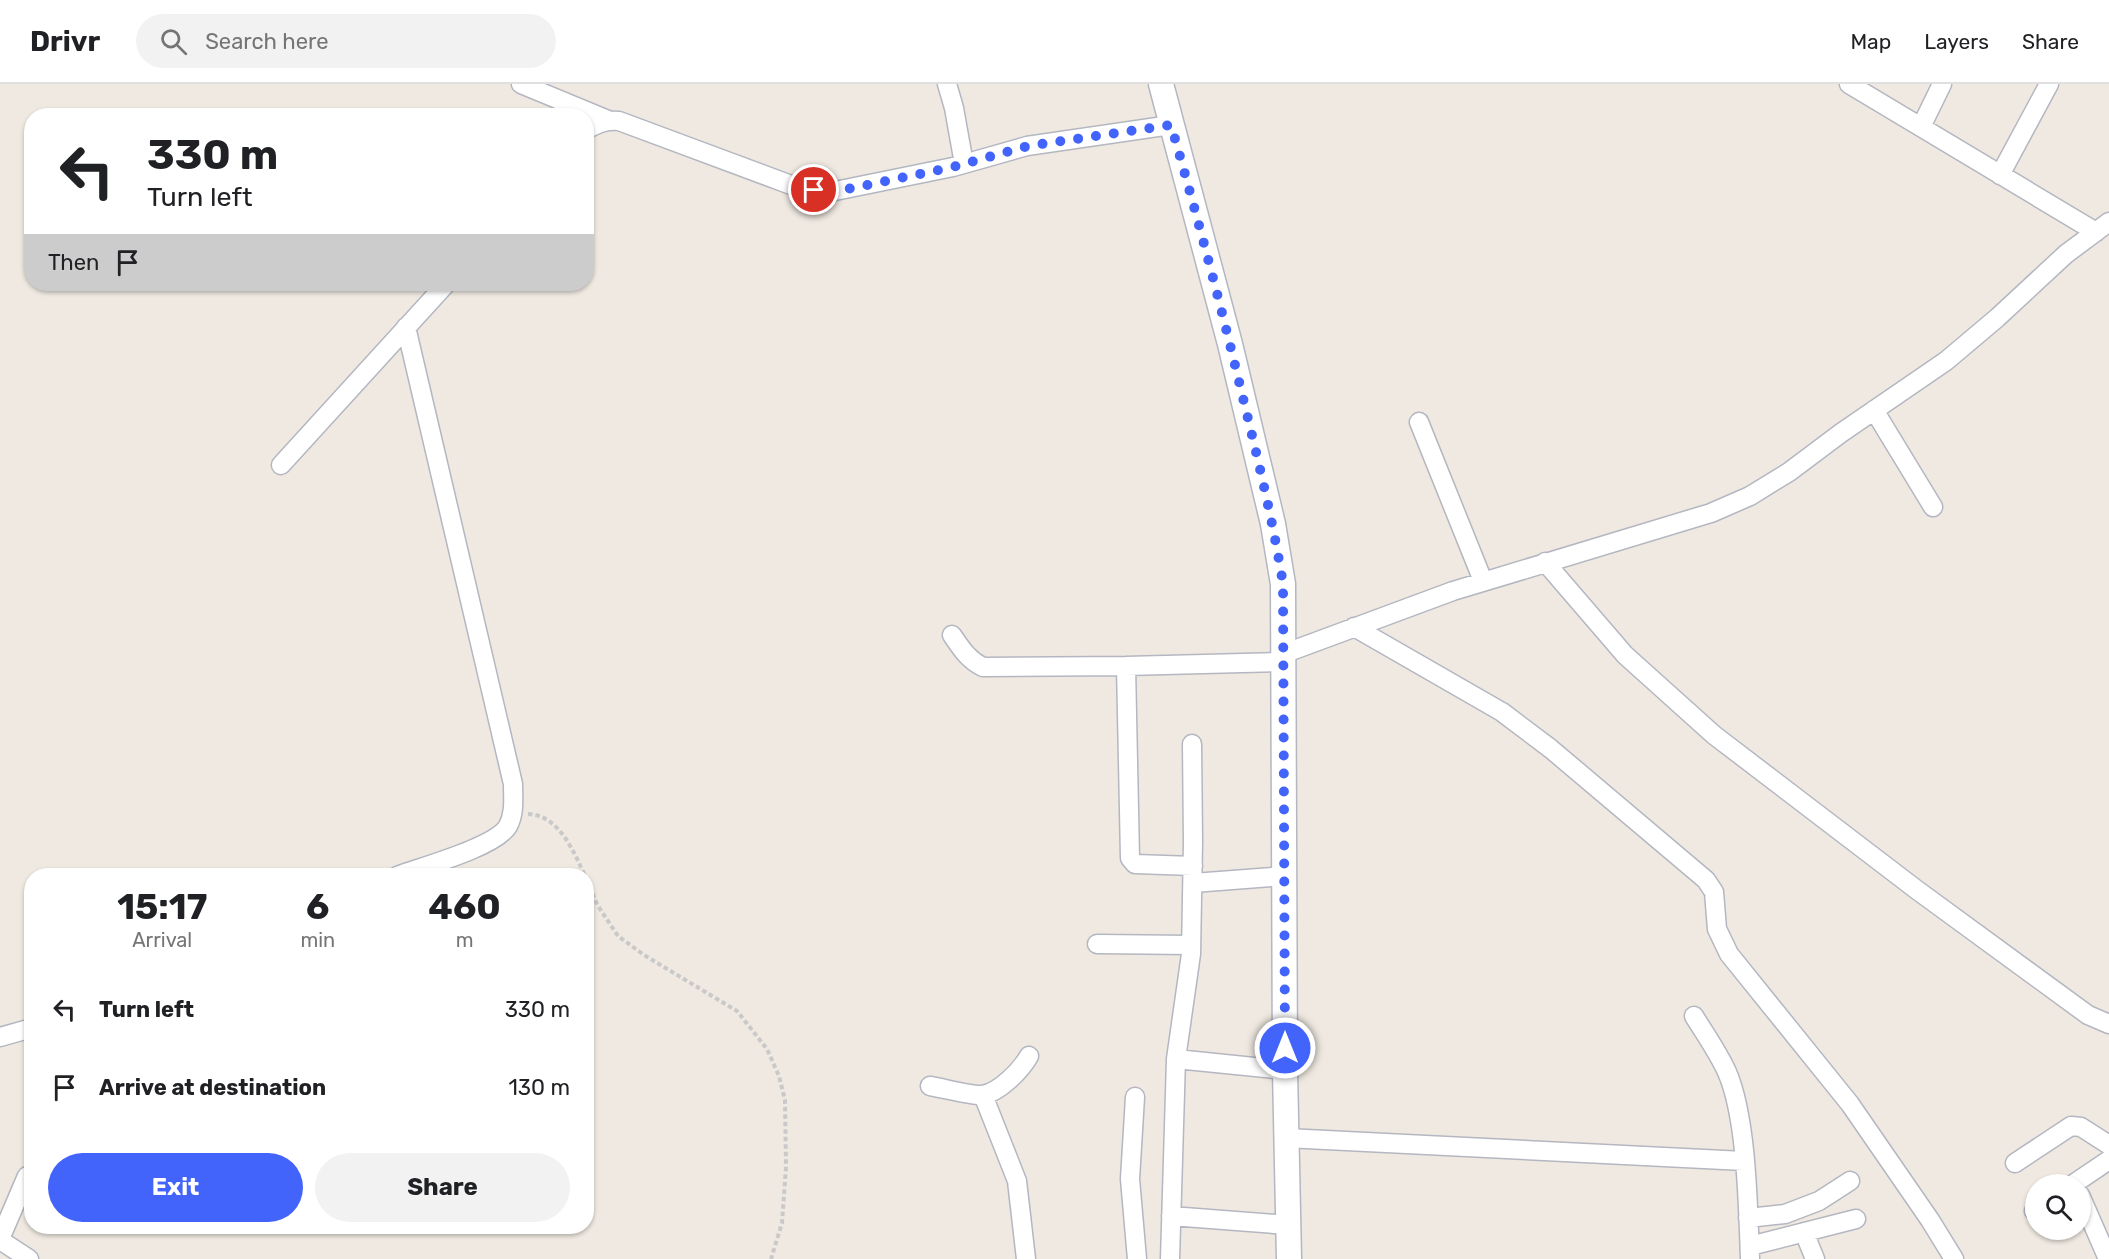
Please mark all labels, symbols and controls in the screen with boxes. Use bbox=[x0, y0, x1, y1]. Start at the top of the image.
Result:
search box bbox=[136, 14, 556, 68]
text: Drivr bbox=[30, 25, 100, 58]
icon: search bbox=[157, 25, 190, 58]
text: Search here bbox=[205, 28, 329, 55]
text: Map bbox=[1850, 29, 1891, 54]
text: Layers bbox=[1924, 29, 1989, 54]
text: Share bbox=[2022, 29, 2079, 54]
text: 330 m bbox=[147, 130, 278, 180]
icon: left bbox=[48, 132, 126, 210]
pin bbox=[788, 164, 839, 215]
icon: arrive bbox=[797, 173, 830, 206]
text: Turn left bbox=[147, 181, 252, 213]
icon: arrive bbox=[111, 246, 144, 279]
text: Then bbox=[48, 249, 99, 276]
text: 15:17 bbox=[117, 885, 207, 928]
text: 6 bbox=[306, 885, 330, 928]
text: 460 bbox=[428, 885, 501, 928]
text: Arrival bbox=[132, 928, 192, 952]
text: min bbox=[300, 928, 335, 952]
text: m bbox=[456, 928, 473, 952]
icon: left bbox=[48, 993, 81, 1026]
text: Turn left bbox=[99, 996, 194, 1023]
text: 330 m bbox=[505, 996, 570, 1023]
position arrow bbox=[1253, 1016, 1317, 1080]
icon: arrive bbox=[48, 1071, 81, 1104]
text: Arrive at destination bbox=[99, 1074, 326, 1101]
text: 130 m bbox=[508, 1074, 570, 1101]
button: Exit bbox=[48, 1153, 303, 1222]
button: Share bbox=[315, 1153, 570, 1222]
map controls bbox=[2025, 1174, 2091, 1240]
button: search bbox=[2025, 1174, 2091, 1240]

